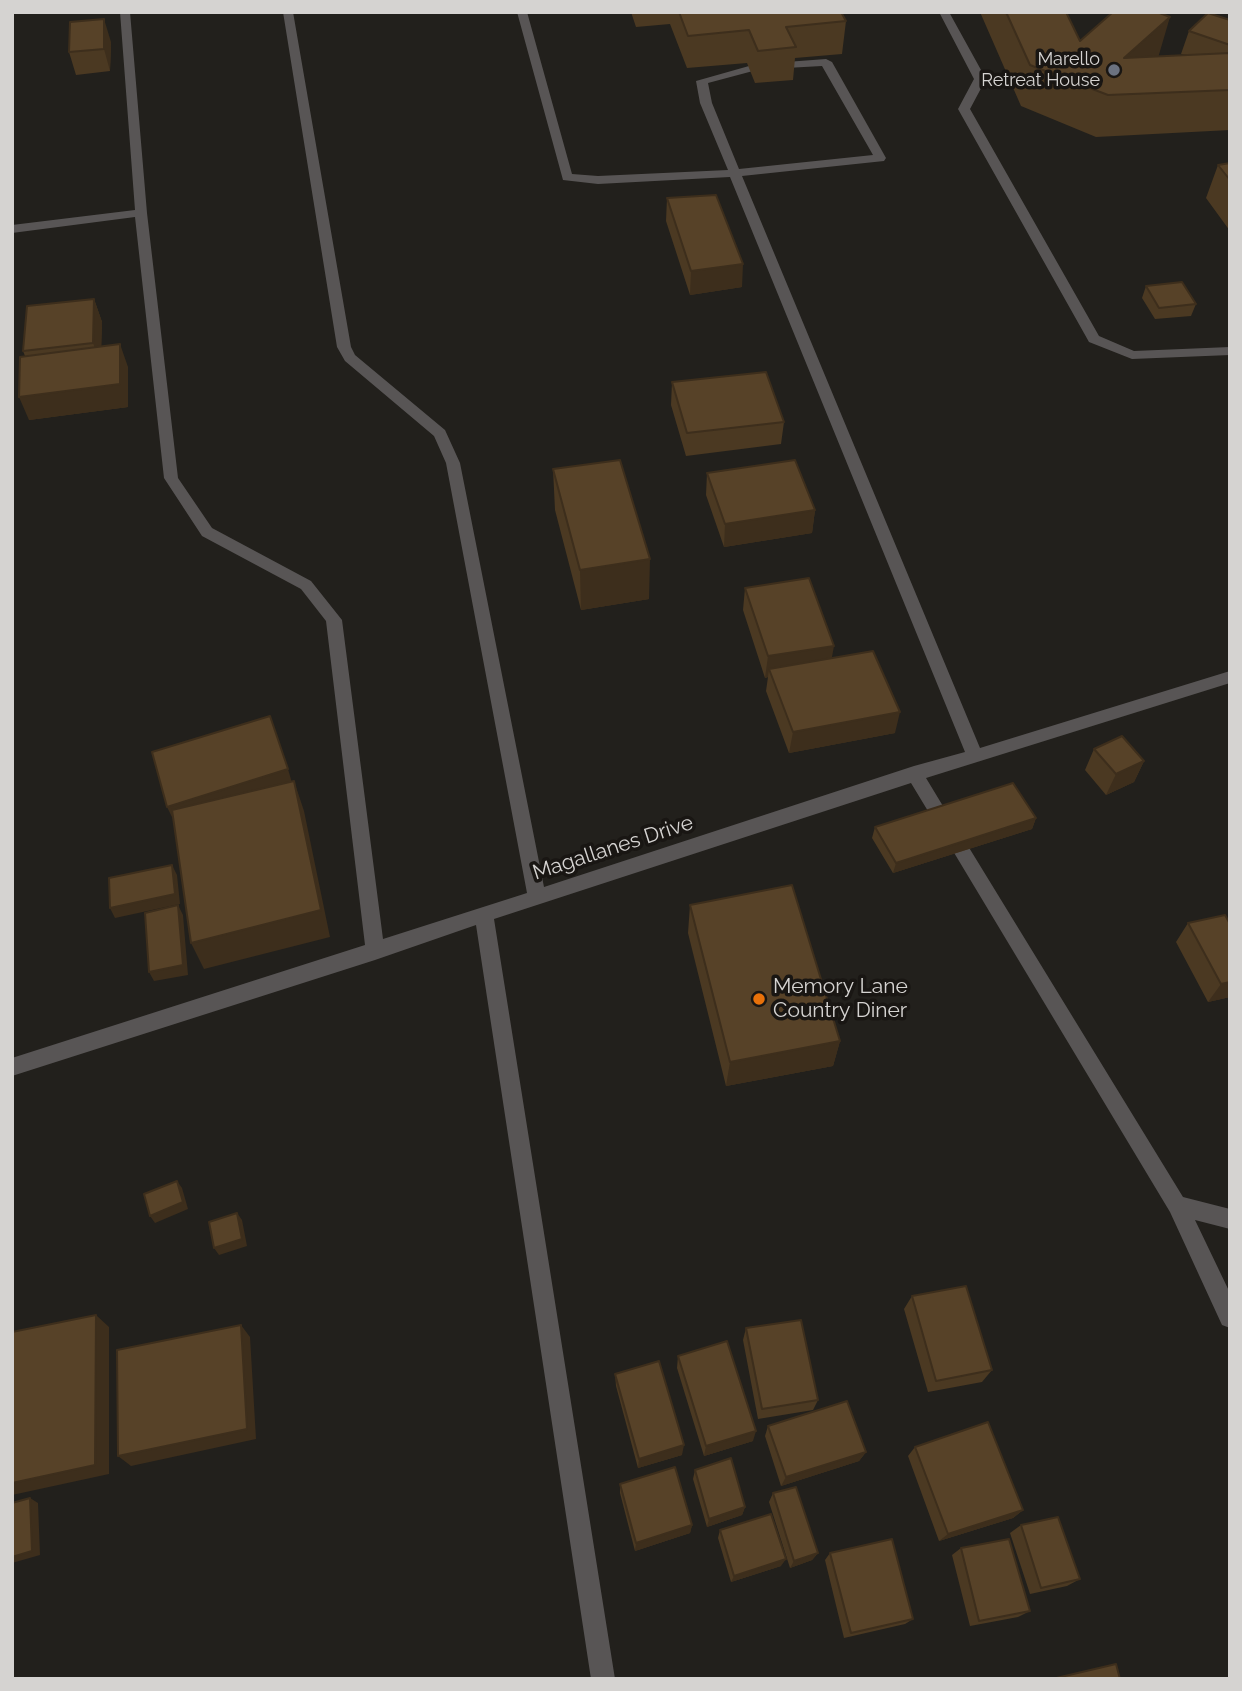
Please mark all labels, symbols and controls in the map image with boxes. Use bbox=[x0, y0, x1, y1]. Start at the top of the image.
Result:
place label: Marello Retreat House bbox=[981, 49, 1100, 92]
marker: Marello Retreat House bbox=[1106, 62, 1122, 78]
street label: Magallanes Drive bbox=[530, 810, 696, 886]
place label: Memory Lane Country Diner bbox=[773, 974, 908, 1024]
marker: Memory Lane Country Diner bbox=[751, 991, 767, 1007]

